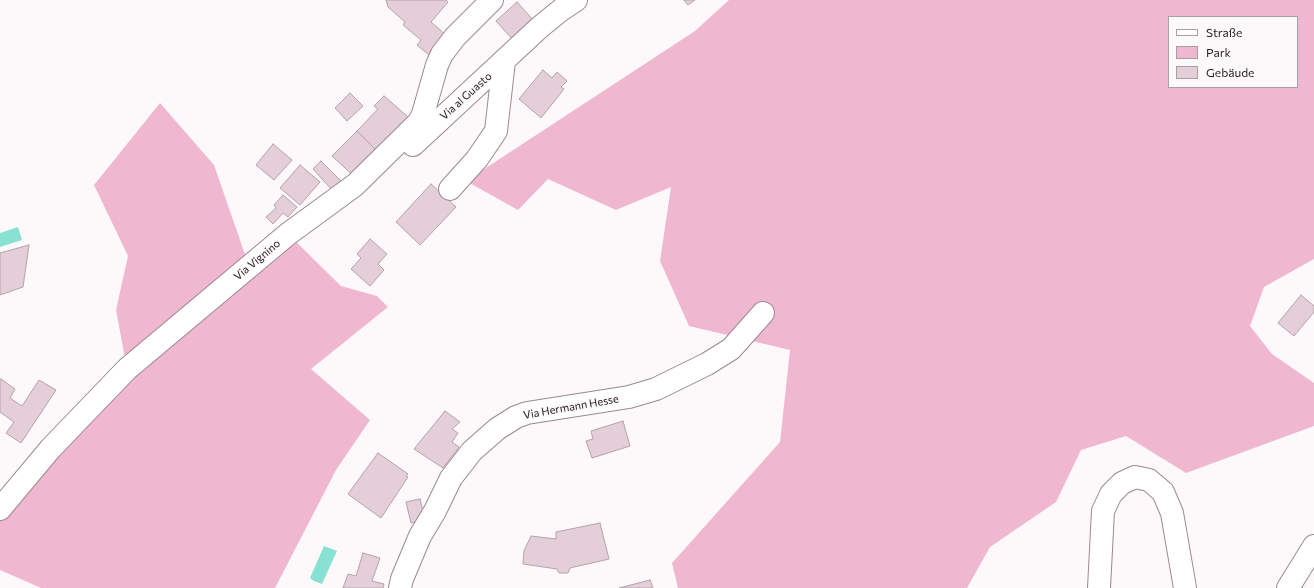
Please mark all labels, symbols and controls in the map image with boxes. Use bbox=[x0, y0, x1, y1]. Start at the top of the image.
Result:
legend bbox=[1168, 16, 1298, 88]
text: Straße bbox=[1206, 25, 1242, 39]
text: Park bbox=[1206, 45, 1231, 59]
text: Gebäude bbox=[1206, 65, 1254, 79]
street label: Via al Guasto bbox=[437, 69, 495, 123]
street label: Via Vignino bbox=[231, 237, 283, 283]
street label: Via Hermann Hesse bbox=[522, 392, 620, 422]

